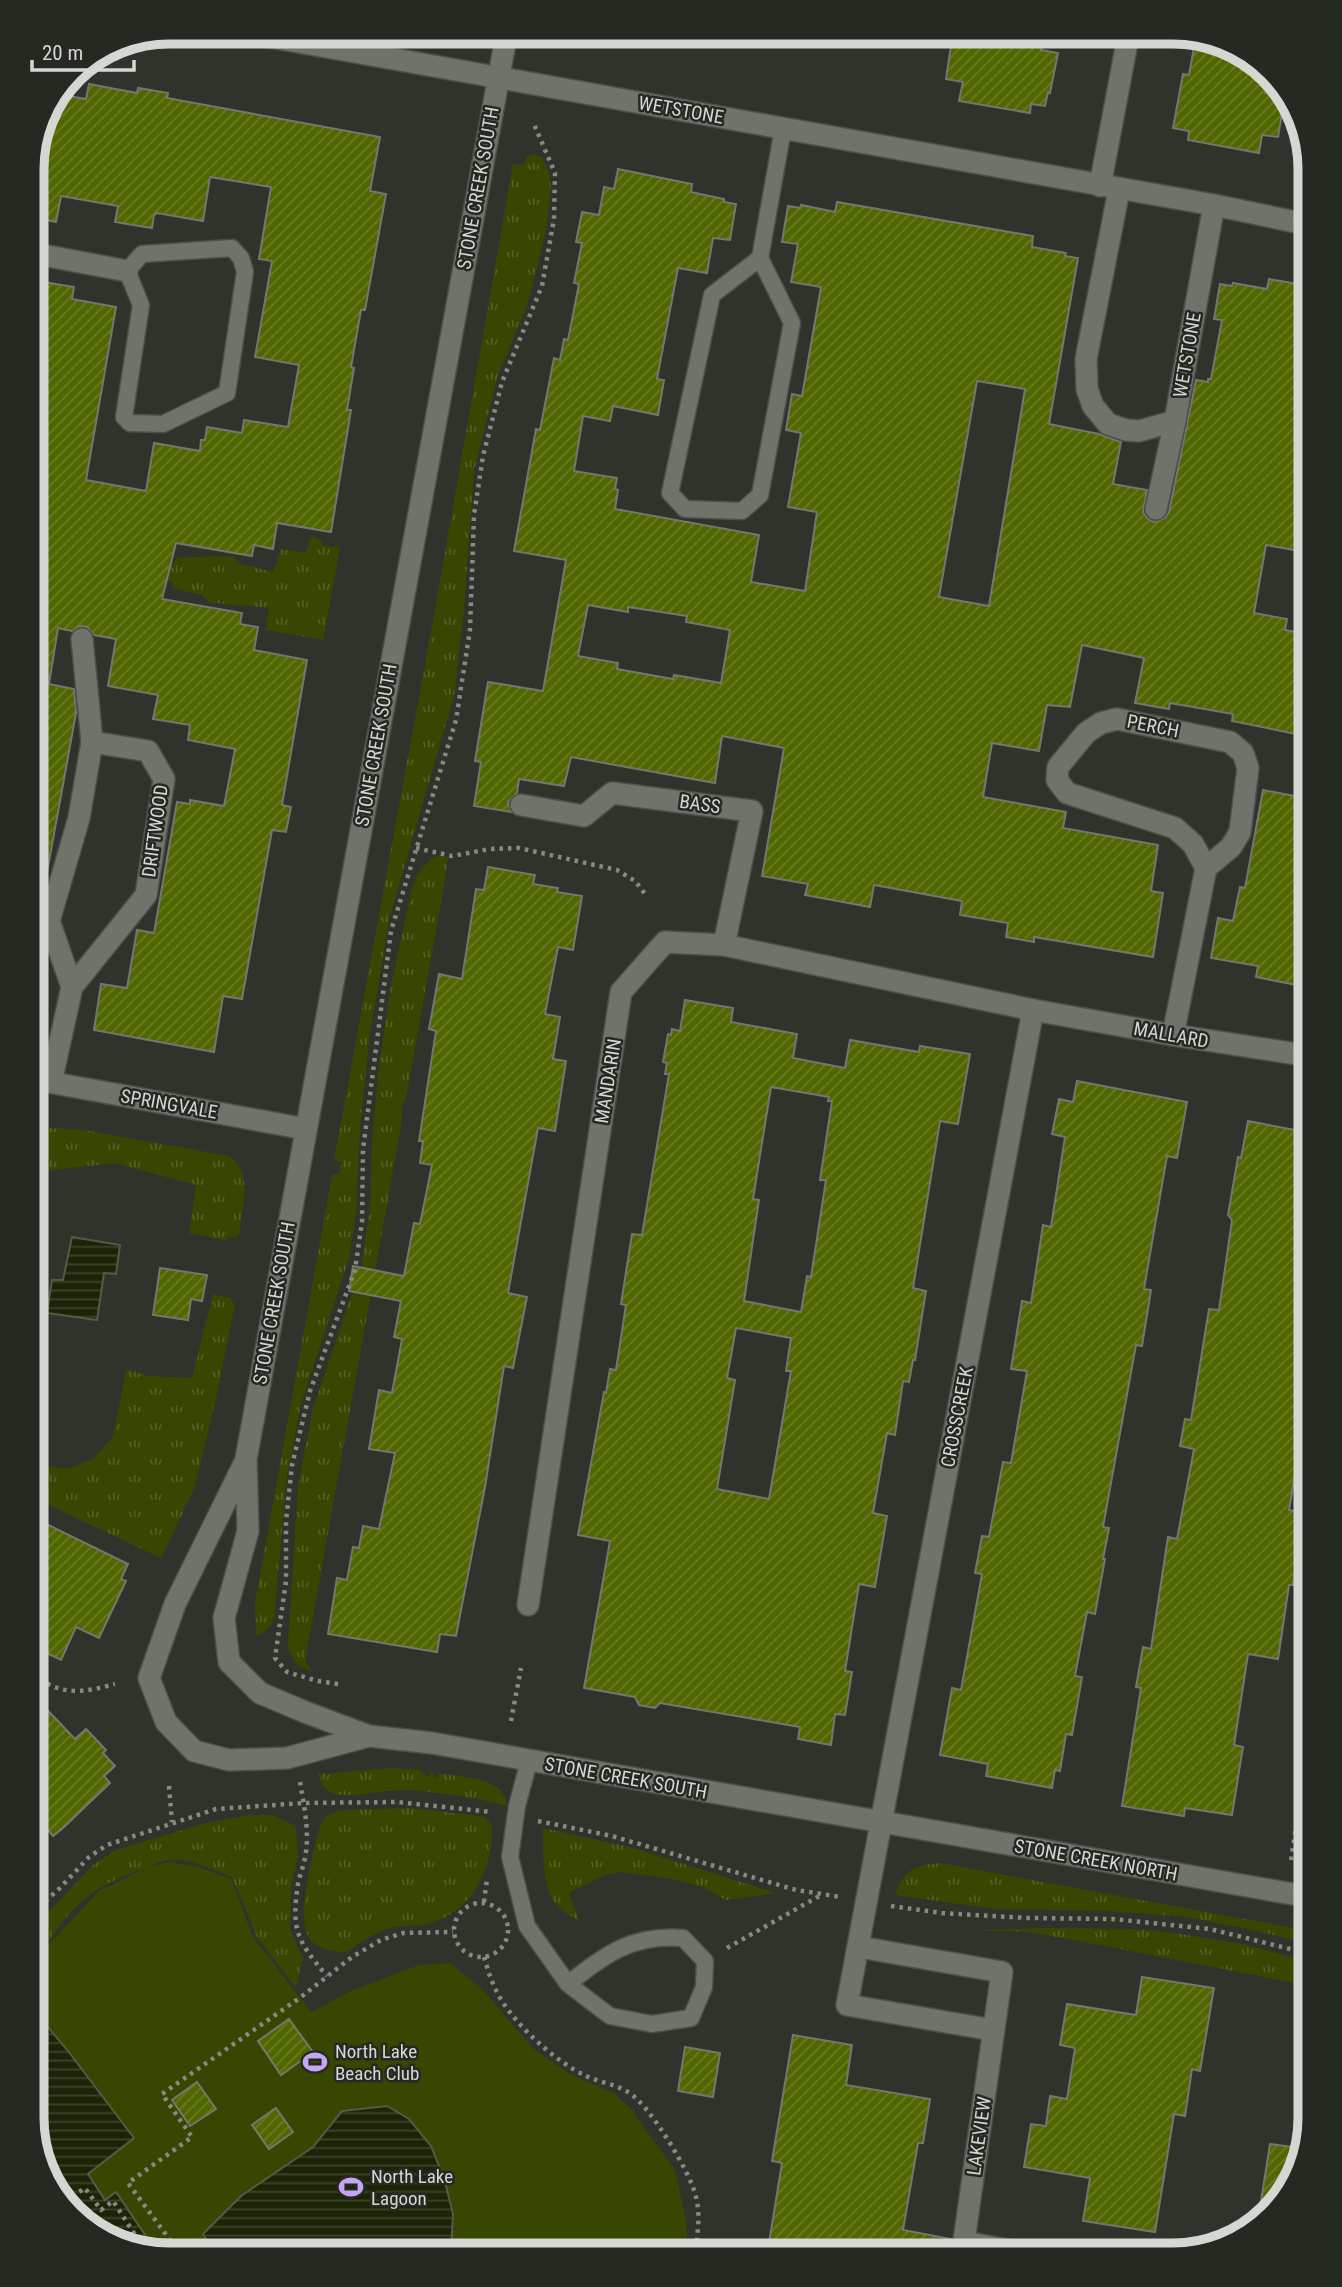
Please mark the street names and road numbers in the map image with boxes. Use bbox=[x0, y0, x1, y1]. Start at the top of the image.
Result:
street label: WETSTONE bbox=[637, 91, 725, 129]
street label: STONE CREEK SOUTH bbox=[452, 105, 504, 271]
street label: WETSTONE bbox=[1168, 311, 1206, 399]
street label: STONE CREEK SOUTH bbox=[350, 662, 402, 828]
street label: PERCH bbox=[1125, 710, 1181, 742]
street label: DRIFTWOOD bbox=[137, 783, 173, 879]
street label: BASS bbox=[678, 790, 722, 818]
street label: MALLARD bbox=[1132, 1017, 1210, 1053]
street label: MANDARIN bbox=[590, 1037, 626, 1125]
street label: SPRINGVALE bbox=[119, 1084, 219, 1124]
street label: STONE CREEK SOUTH bbox=[248, 1220, 300, 1386]
street label: CROSSCREEK bbox=[936, 1364, 978, 1469]
street label: STONE CREEK SOUTH bbox=[543, 1752, 709, 1804]
street label: STONE CREEK NORTH bbox=[1013, 1834, 1179, 1886]
street label: LAKEVIEW bbox=[962, 2095, 996, 2177]

